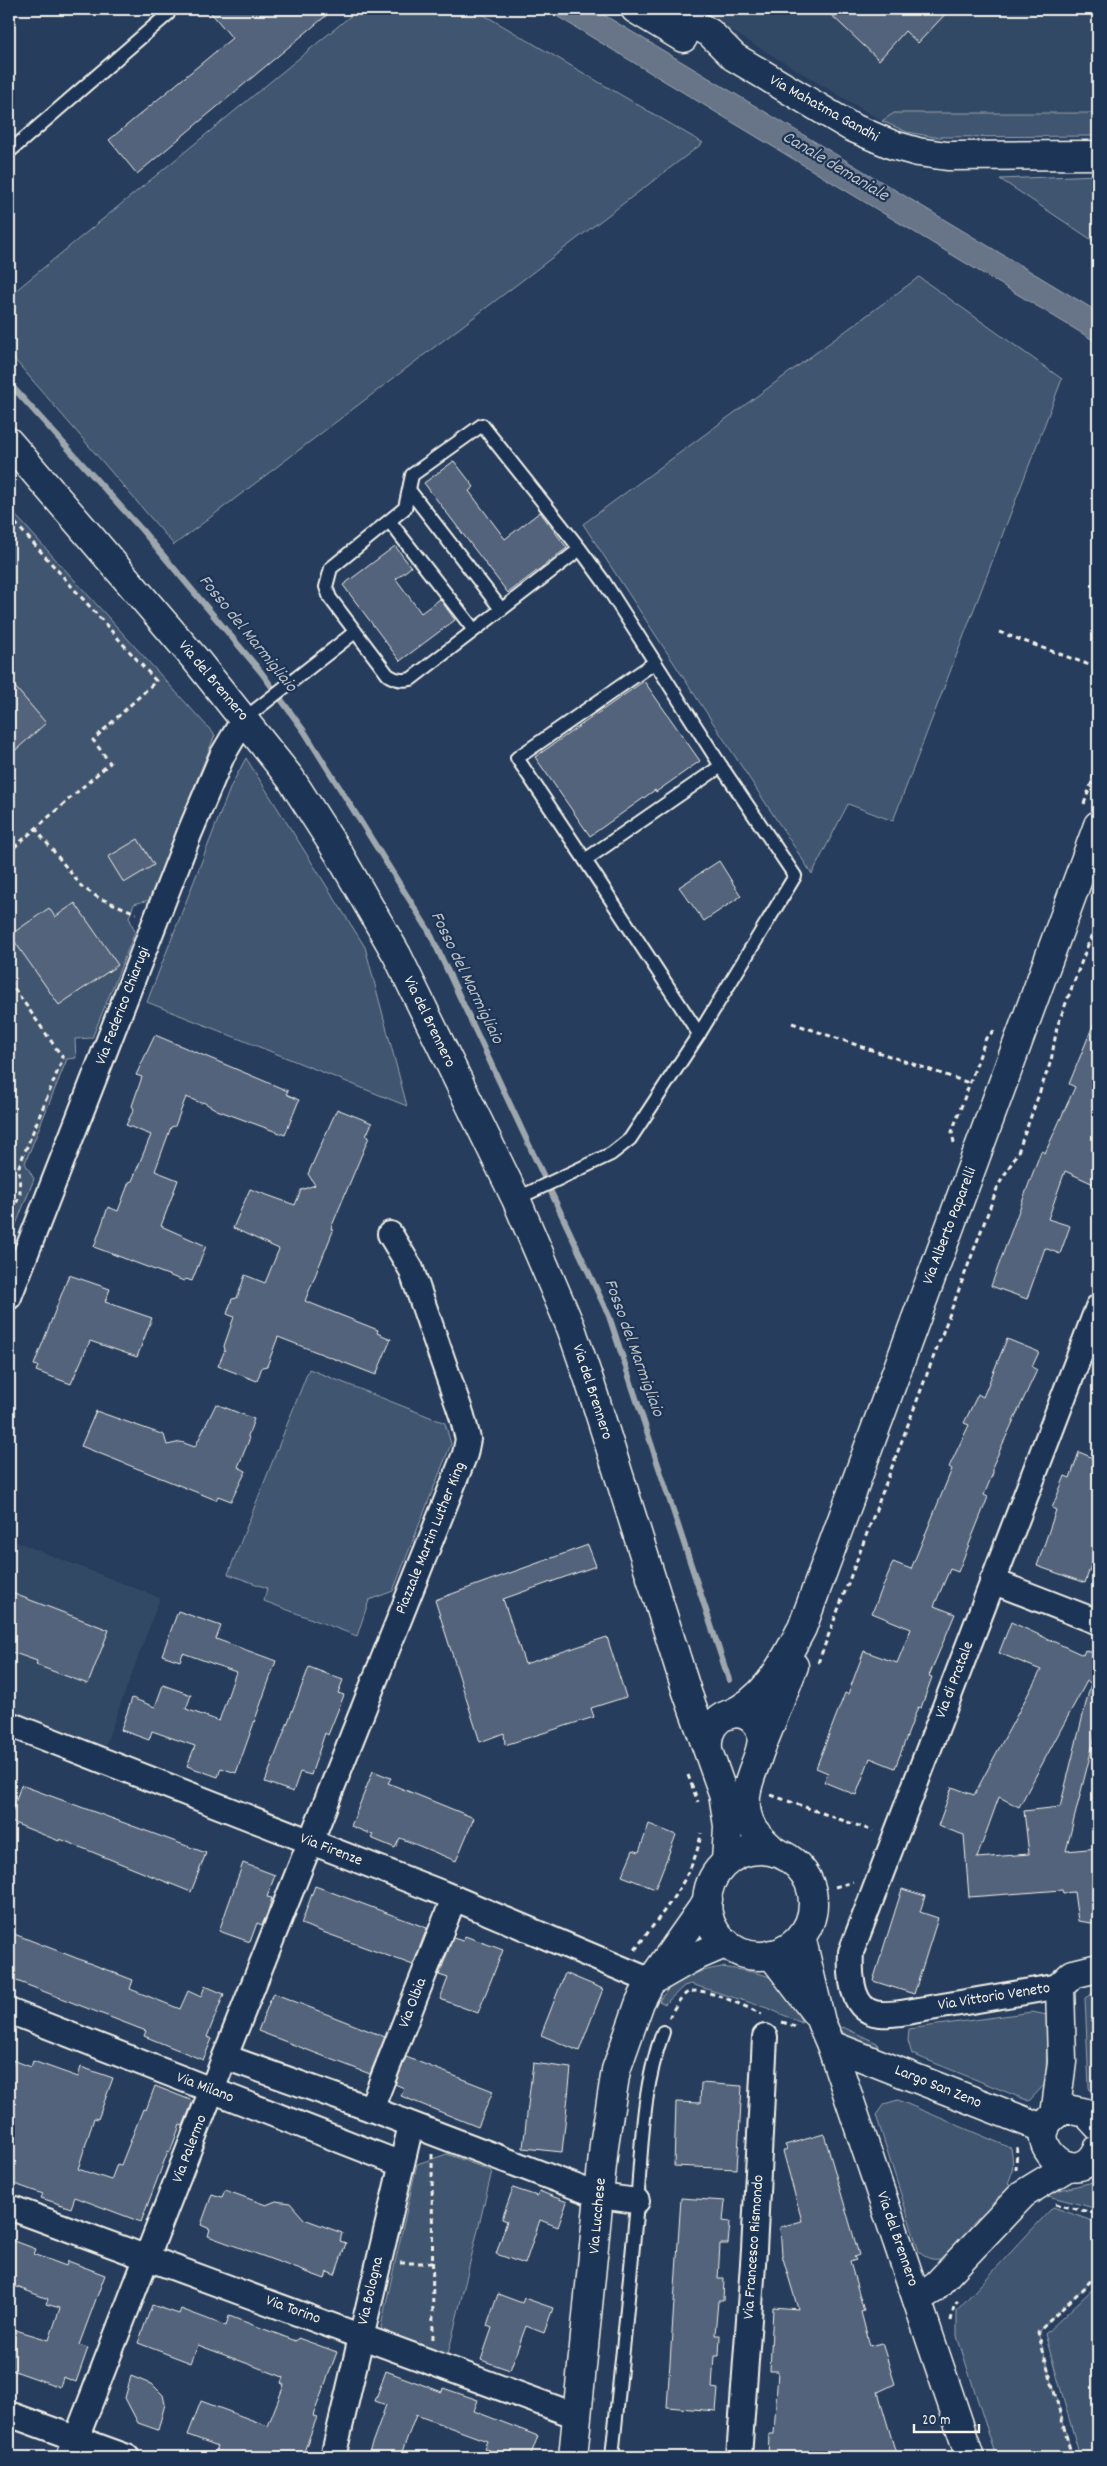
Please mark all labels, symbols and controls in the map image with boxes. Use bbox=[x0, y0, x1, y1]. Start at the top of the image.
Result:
street label: Via Mahatma Gandhi bbox=[765, 69, 883, 149]
water label: Canale demaniale bbox=[777, 125, 894, 209]
water label: Fosso del Marmigliaio bbox=[192, 570, 303, 699]
street label: Via del Brennero bbox=[172, 636, 254, 726]
water label: Fosso del Marmigliaio bbox=[423, 908, 509, 1049]
street label: Via Federico Chiarugi bbox=[90, 943, 156, 1068]
street label: Via del Brennero bbox=[397, 972, 461, 1072]
street label: Via Alberto Paparelli bbox=[917, 1164, 983, 1288]
water label: Fosso del Marmigliaio bbox=[597, 1276, 670, 1421]
street label: Via del Brennero bbox=[566, 1341, 618, 1443]
street label: Piazzale Martin Luther King bbox=[390, 1458, 472, 1618]
street label: Via di Pratale bbox=[930, 1638, 980, 1722]
street label: Via Firenze bbox=[296, 1828, 366, 1872]
street label: Via Olbia bbox=[393, 1974, 433, 2031]
street label: Via Vittorio Veneto bbox=[936, 1977, 1052, 2017]
street label: Largo San Zeno bbox=[891, 2059, 985, 2115]
street label: Via Milano bbox=[173, 2067, 237, 2109]
street label: Via Palermo bbox=[166, 2112, 214, 2186]
street label: Via Francesco Rismondo bbox=[737, 2174, 771, 2320]
street label: Via Lucchese bbox=[583, 2177, 613, 2255]
street label: Via del Brennero bbox=[870, 2188, 924, 2290]
street label: Via Bologna bbox=[352, 2254, 390, 2327]
street label: Via Torino bbox=[262, 2289, 324, 2331]
scale bar bbox=[914, 2401, 980, 2433]
text: 20 m bbox=[922, 2410, 950, 2432]

